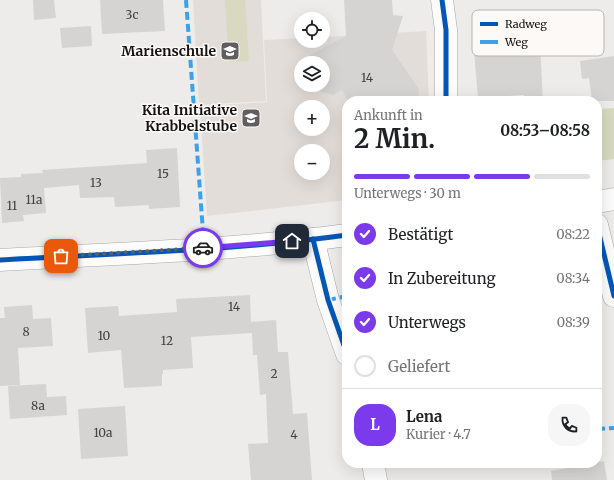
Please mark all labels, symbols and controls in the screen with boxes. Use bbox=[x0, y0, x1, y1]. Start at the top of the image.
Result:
house number: 3c bbox=[126, 7, 138, 22]
legend bbox=[472, 10, 604, 56]
map controls bbox=[294, 12, 330, 180]
button: locate bbox=[294, 12, 330, 48]
text: Radweg bbox=[505, 17, 547, 31]
text: Weg bbox=[504, 35, 528, 49]
school or university icon: Marienschule bbox=[219, 40, 241, 62]
place label: Marienschule bbox=[121, 42, 216, 60]
button: layers bbox=[294, 56, 330, 92]
house number: 14 bbox=[361, 70, 374, 85]
button: + bbox=[294, 100, 330, 136]
place label: Kita Initiative Krabbelstube bbox=[142, 101, 237, 135]
school or university icon: Kita Initiative Krabbelstube bbox=[240, 107, 262, 129]
text: Ankunft in bbox=[354, 107, 423, 124]
text: 08:53–08:58 bbox=[500, 121, 590, 140]
text: 2 Min. bbox=[354, 122, 435, 155]
button: − bbox=[294, 144, 330, 180]
house number: 15 bbox=[157, 166, 169, 181]
house number: 13 bbox=[90, 175, 102, 190]
text: Unterwegs · 30 m bbox=[354, 185, 461, 202]
house number: 11a bbox=[26, 192, 43, 207]
house number: 11 bbox=[7, 198, 18, 213]
icon: check bbox=[354, 223, 376, 245]
pin bbox=[275, 224, 309, 258]
text: Bestätigt bbox=[388, 225, 453, 244]
text: 08:22 bbox=[556, 226, 590, 243]
courier bbox=[183, 228, 223, 268]
icon: home bbox=[281, 230, 303, 252]
icon: car bbox=[192, 237, 214, 259]
pin bbox=[44, 239, 78, 273]
icon: bag bbox=[50, 245, 72, 267]
icon: check bbox=[354, 267, 376, 289]
text: In Zubereitung bbox=[388, 269, 496, 288]
text: 08:34 bbox=[556, 270, 590, 287]
house number: 14 bbox=[228, 299, 241, 314]
icon: check bbox=[354, 311, 376, 333]
text: Unterwegs bbox=[388, 313, 466, 332]
text: 08:39 bbox=[557, 314, 590, 331]
house number: 8 bbox=[22, 324, 30, 339]
house number: 10 bbox=[98, 328, 111, 343]
house number: 12 bbox=[161, 333, 173, 348]
text: Geliefert bbox=[388, 357, 450, 376]
house number: 2 bbox=[270, 366, 278, 381]
house number: 8a bbox=[31, 398, 45, 413]
button: phone bbox=[548, 404, 590, 446]
text: Lena bbox=[406, 407, 442, 426]
text: L bbox=[370, 415, 380, 434]
house number: 10a bbox=[93, 425, 113, 440]
text: Kurier · 4.7 bbox=[406, 426, 471, 443]
house number: 4 bbox=[290, 427, 298, 442]

